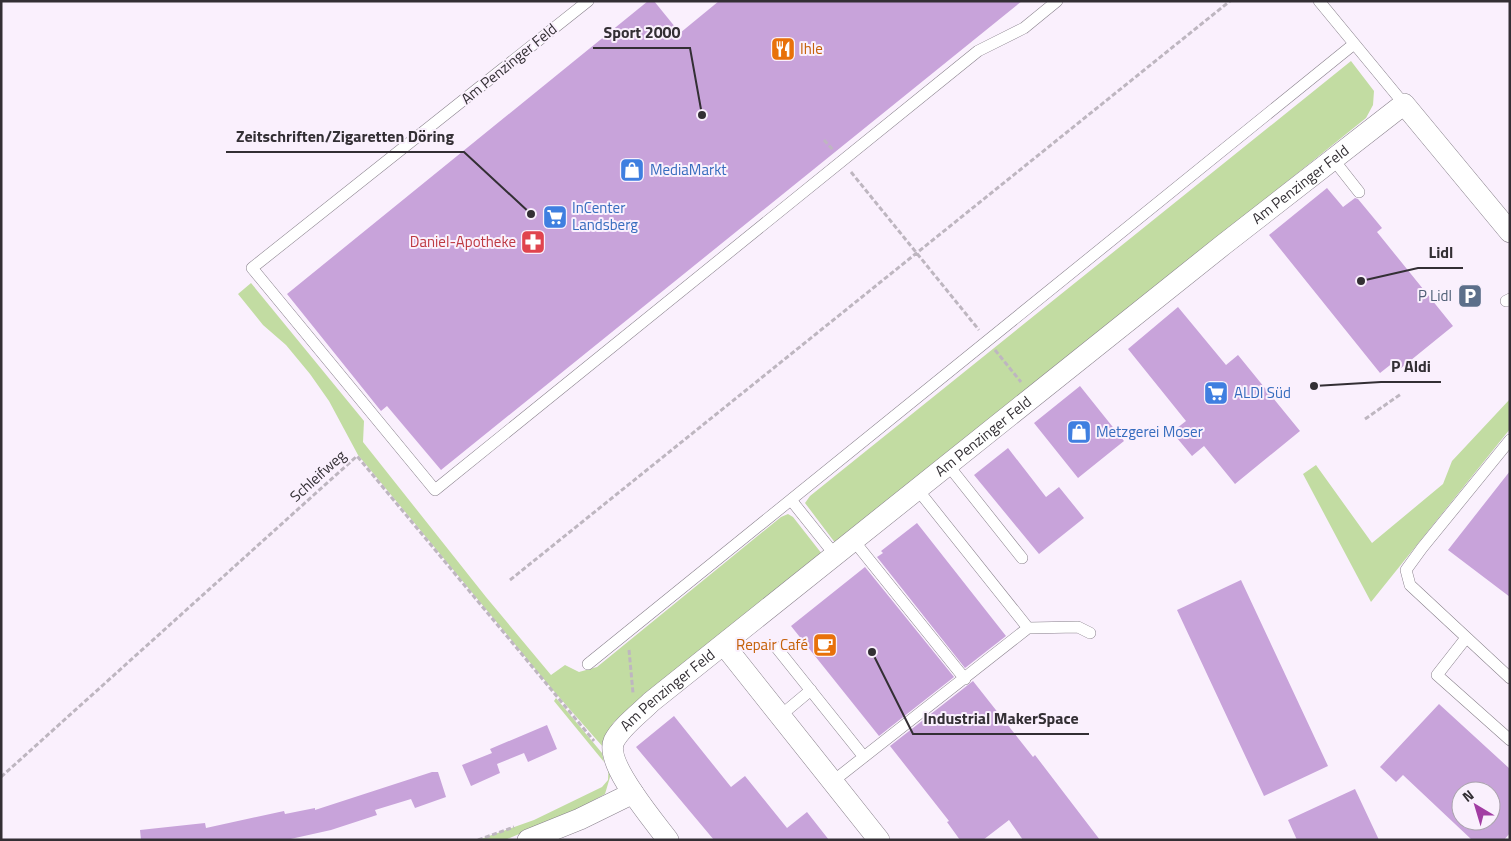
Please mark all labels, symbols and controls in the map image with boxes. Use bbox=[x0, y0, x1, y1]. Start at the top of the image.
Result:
callout: Sport 2000 bbox=[593, 17, 690, 48]
street label: Am Penzinger Feld bbox=[456, 18, 562, 110]
text: Sport 2000 bbox=[603, 20, 681, 44]
restaurant icon: Ihle bbox=[770, 36, 796, 62]
place label: Ihle bbox=[800, 37, 823, 60]
callout: Zeitschriften/Zigaretten Döring bbox=[226, 121, 464, 152]
text: Zeitschriften/Zigaretten Döring bbox=[236, 124, 454, 148]
street label: Am Penzinger Feld bbox=[1247, 139, 1354, 230]
shop icon: MediaMarkt bbox=[619, 157, 645, 183]
place label: MediaMarkt bbox=[650, 158, 727, 181]
place label: InCenter Landsberg bbox=[572, 196, 638, 236]
supermarket icon: InCenter Landsberg bbox=[542, 204, 568, 230]
pharmacy icon: Daniel-Apotheke bbox=[520, 229, 546, 255]
place label: Daniel-Apotheke bbox=[410, 230, 516, 253]
callout: Lidl bbox=[1418, 237, 1463, 268]
text: Lidl bbox=[1429, 240, 1453, 264]
parking icon: P Lidl bbox=[1457, 283, 1483, 309]
place label: P Lidl bbox=[1418, 284, 1452, 307]
callout: P Aldi bbox=[1381, 351, 1441, 382]
text: P Aldi bbox=[1391, 354, 1431, 378]
supermarket icon: ALDI Süd bbox=[1203, 380, 1229, 406]
place label: ALDI Süd bbox=[1234, 381, 1291, 404]
street label: Am Penzinger Feld bbox=[930, 390, 1036, 482]
shop icon: Metzgerei Moser bbox=[1066, 419, 1092, 445]
place label: Metzgerei Moser bbox=[1096, 420, 1203, 443]
street label: Schleifweg bbox=[284, 444, 351, 507]
cafe icon: Repair Café bbox=[812, 632, 838, 658]
place label: Repair Café bbox=[736, 633, 808, 656]
street label: Am Penzinger Feld bbox=[614, 643, 720, 736]
callout: Industrial MakerSpace bbox=[913, 703, 1089, 734]
text: Industrial MakerSpace bbox=[923, 706, 1079, 730]
north arrow bbox=[1451, 781, 1501, 831]
text: N bbox=[1457, 784, 1478, 807]

